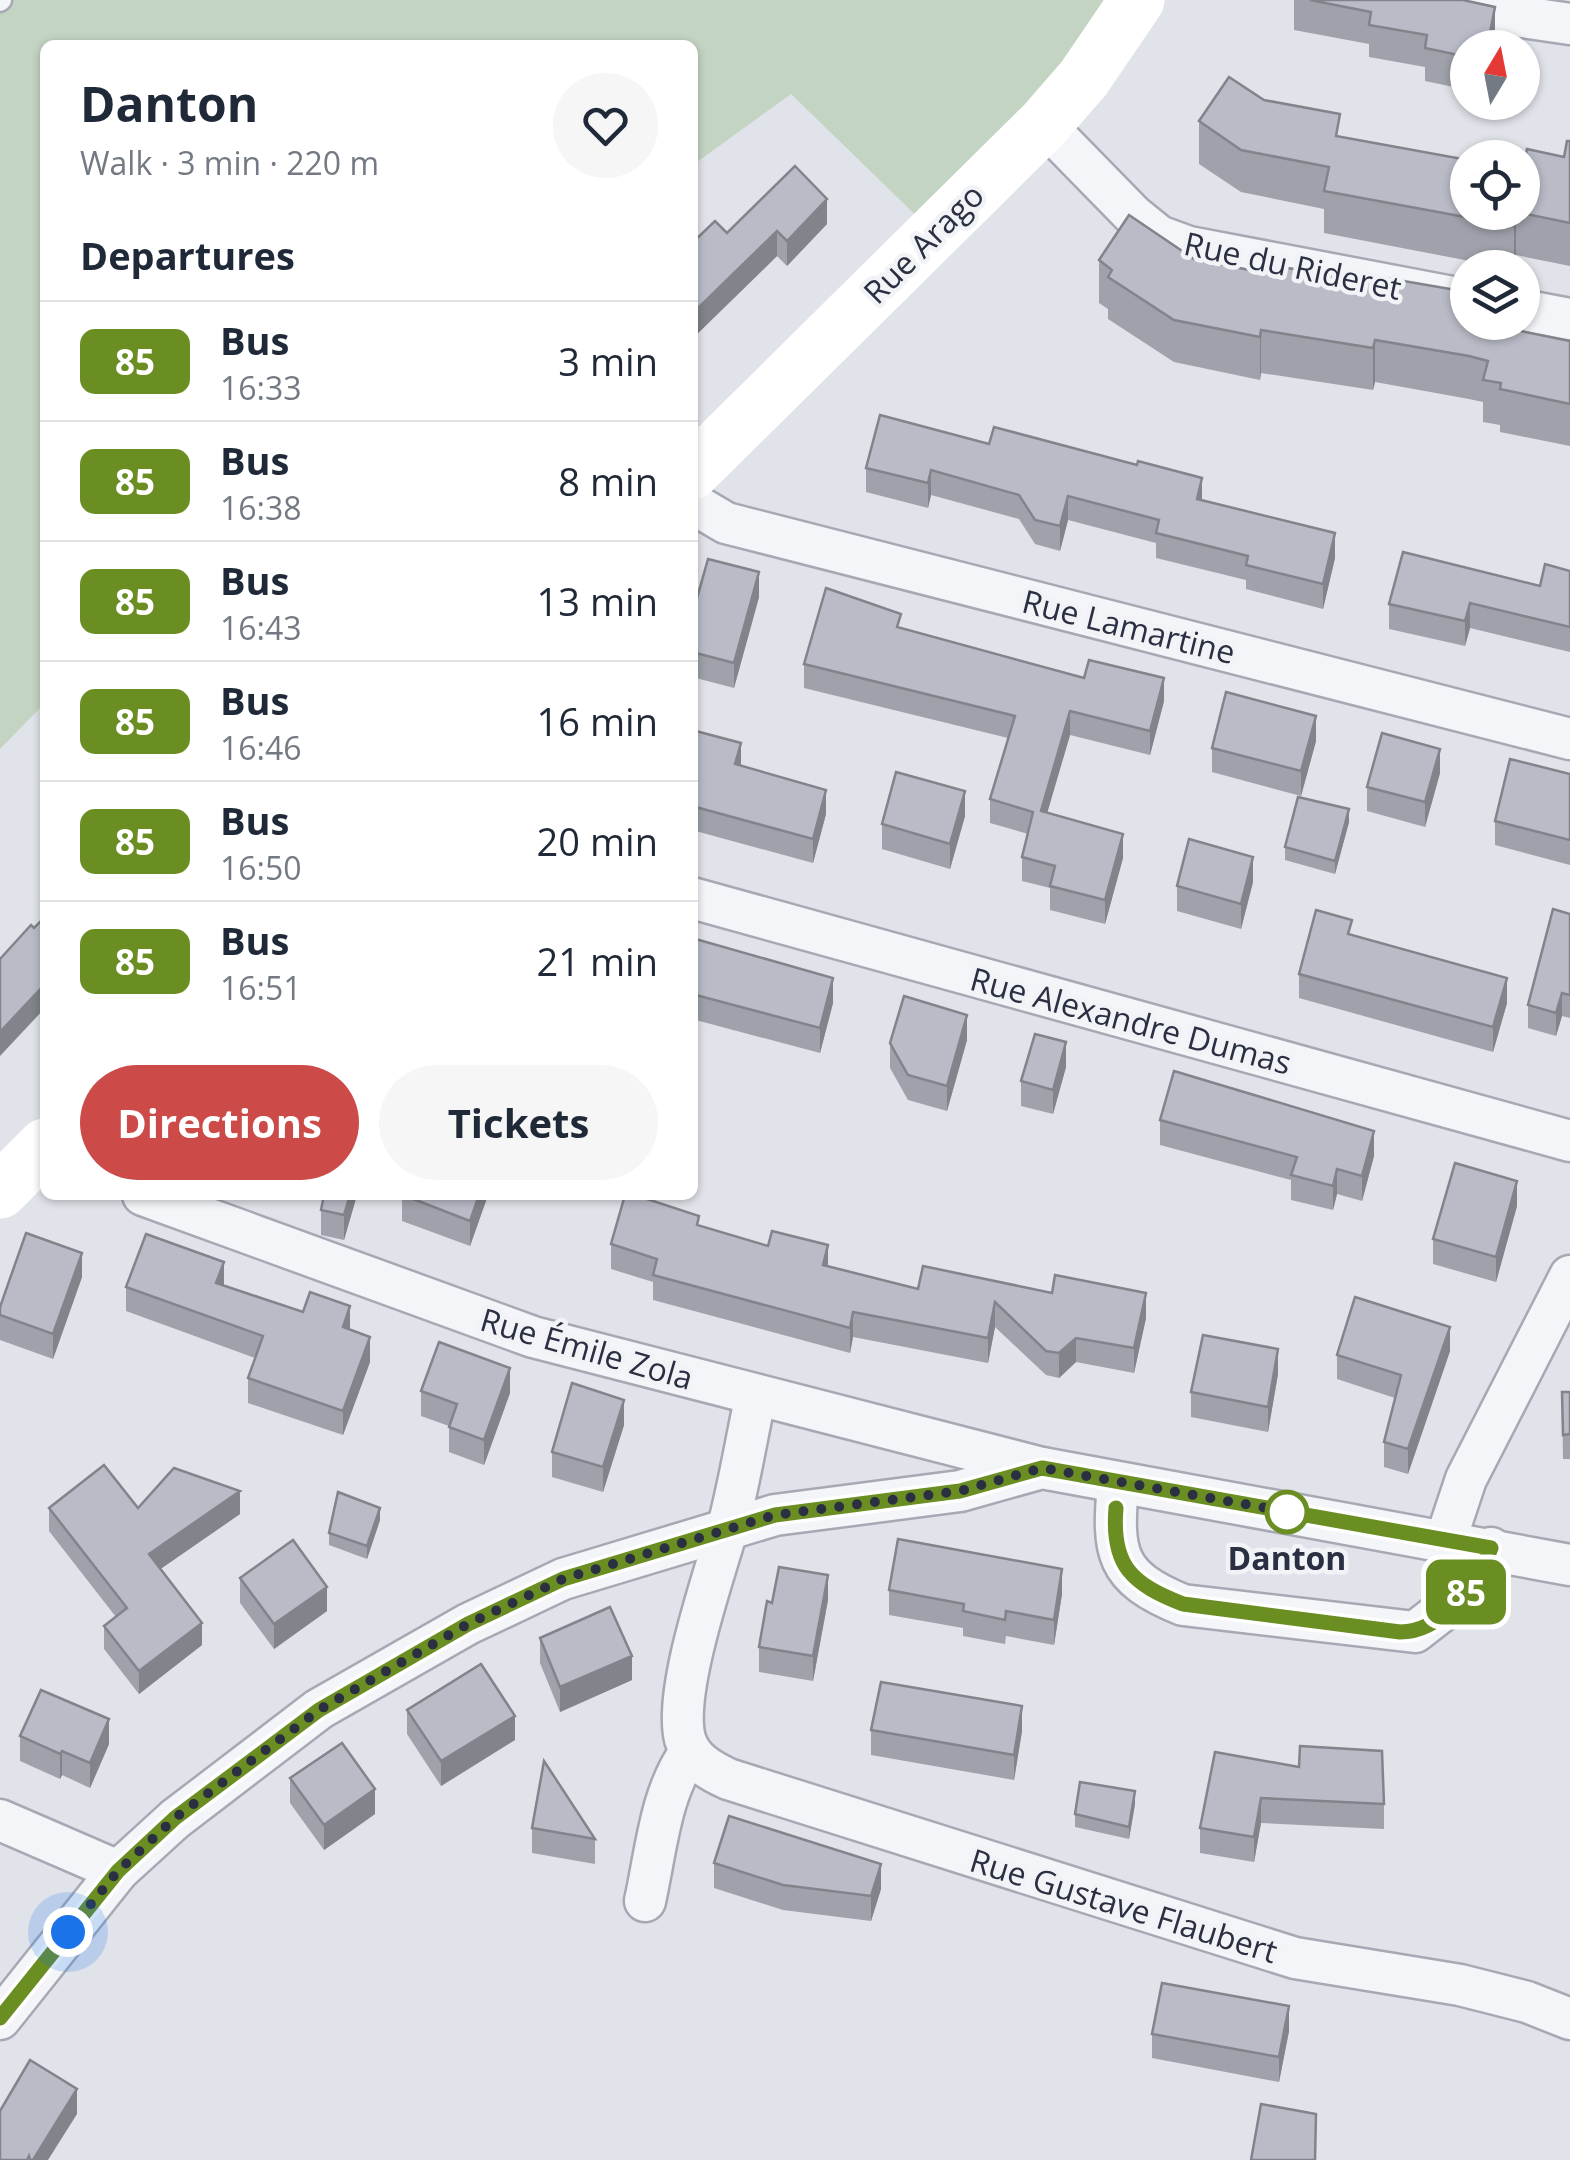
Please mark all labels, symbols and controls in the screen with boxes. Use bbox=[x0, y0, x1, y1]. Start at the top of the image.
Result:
north arrow bbox=[1450, 30, 1540, 120]
map controls bbox=[1450, 30, 1540, 340]
text: Danton bbox=[80, 71, 258, 136]
button: heart bbox=[553, 73, 658, 178]
button: locate bbox=[1450, 140, 1540, 230]
text: Walk · 3 min · 220 m bbox=[80, 141, 379, 184]
street label: Rue Arago bbox=[854, 174, 992, 312]
street label: Rue du Rideret bbox=[1180, 221, 1406, 309]
text: Departures bbox=[80, 229, 295, 281]
button: layers bbox=[1450, 250, 1540, 340]
text: Bus bbox=[220, 314, 289, 366]
text: 3 min bbox=[558, 335, 658, 387]
text: 85 bbox=[115, 338, 155, 385]
text: 16:33 bbox=[220, 366, 302, 409]
text: Bus bbox=[220, 434, 289, 486]
text: 8 min bbox=[558, 455, 658, 507]
text: 85 bbox=[115, 458, 155, 505]
text: 16:38 bbox=[220, 486, 302, 529]
text: Bus bbox=[220, 554, 289, 606]
text: 13 min bbox=[537, 575, 658, 627]
text: 85 bbox=[115, 578, 155, 625]
street label: Rue Lamartine bbox=[1018, 579, 1240, 673]
text: 16:43 bbox=[220, 606, 302, 649]
text: Bus bbox=[220, 674, 289, 726]
text: 16 min bbox=[537, 695, 658, 747]
text: 85 bbox=[115, 698, 155, 745]
text: 16:46 bbox=[220, 726, 302, 769]
text: Bus bbox=[220, 794, 289, 846]
text: 20 min bbox=[537, 815, 658, 867]
text: 85 bbox=[115, 818, 155, 865]
text: 16:50 bbox=[220, 846, 302, 889]
text: Bus bbox=[220, 914, 289, 966]
text: 21 min bbox=[537, 935, 658, 987]
text: 85 bbox=[115, 938, 155, 985]
street label: Rue Alexandre Dumas bbox=[966, 956, 1296, 1084]
text: 16:51 bbox=[220, 966, 302, 1009]
button: Directions bbox=[80, 1065, 359, 1180]
button: Tickets bbox=[379, 1065, 658, 1180]
street label: Rue Émile Zola bbox=[476, 1297, 698, 1399]
marker: Danton bbox=[1266, 1491, 1308, 1533]
place label: Danton bbox=[1228, 1536, 1346, 1579]
line badge: 85 bbox=[1421, 1560, 1511, 1624]
text: 85 bbox=[1446, 1569, 1486, 1616]
street label: Rue Gustave Flaubert bbox=[965, 1838, 1283, 1972]
your location bbox=[43, 1907, 93, 1957]

